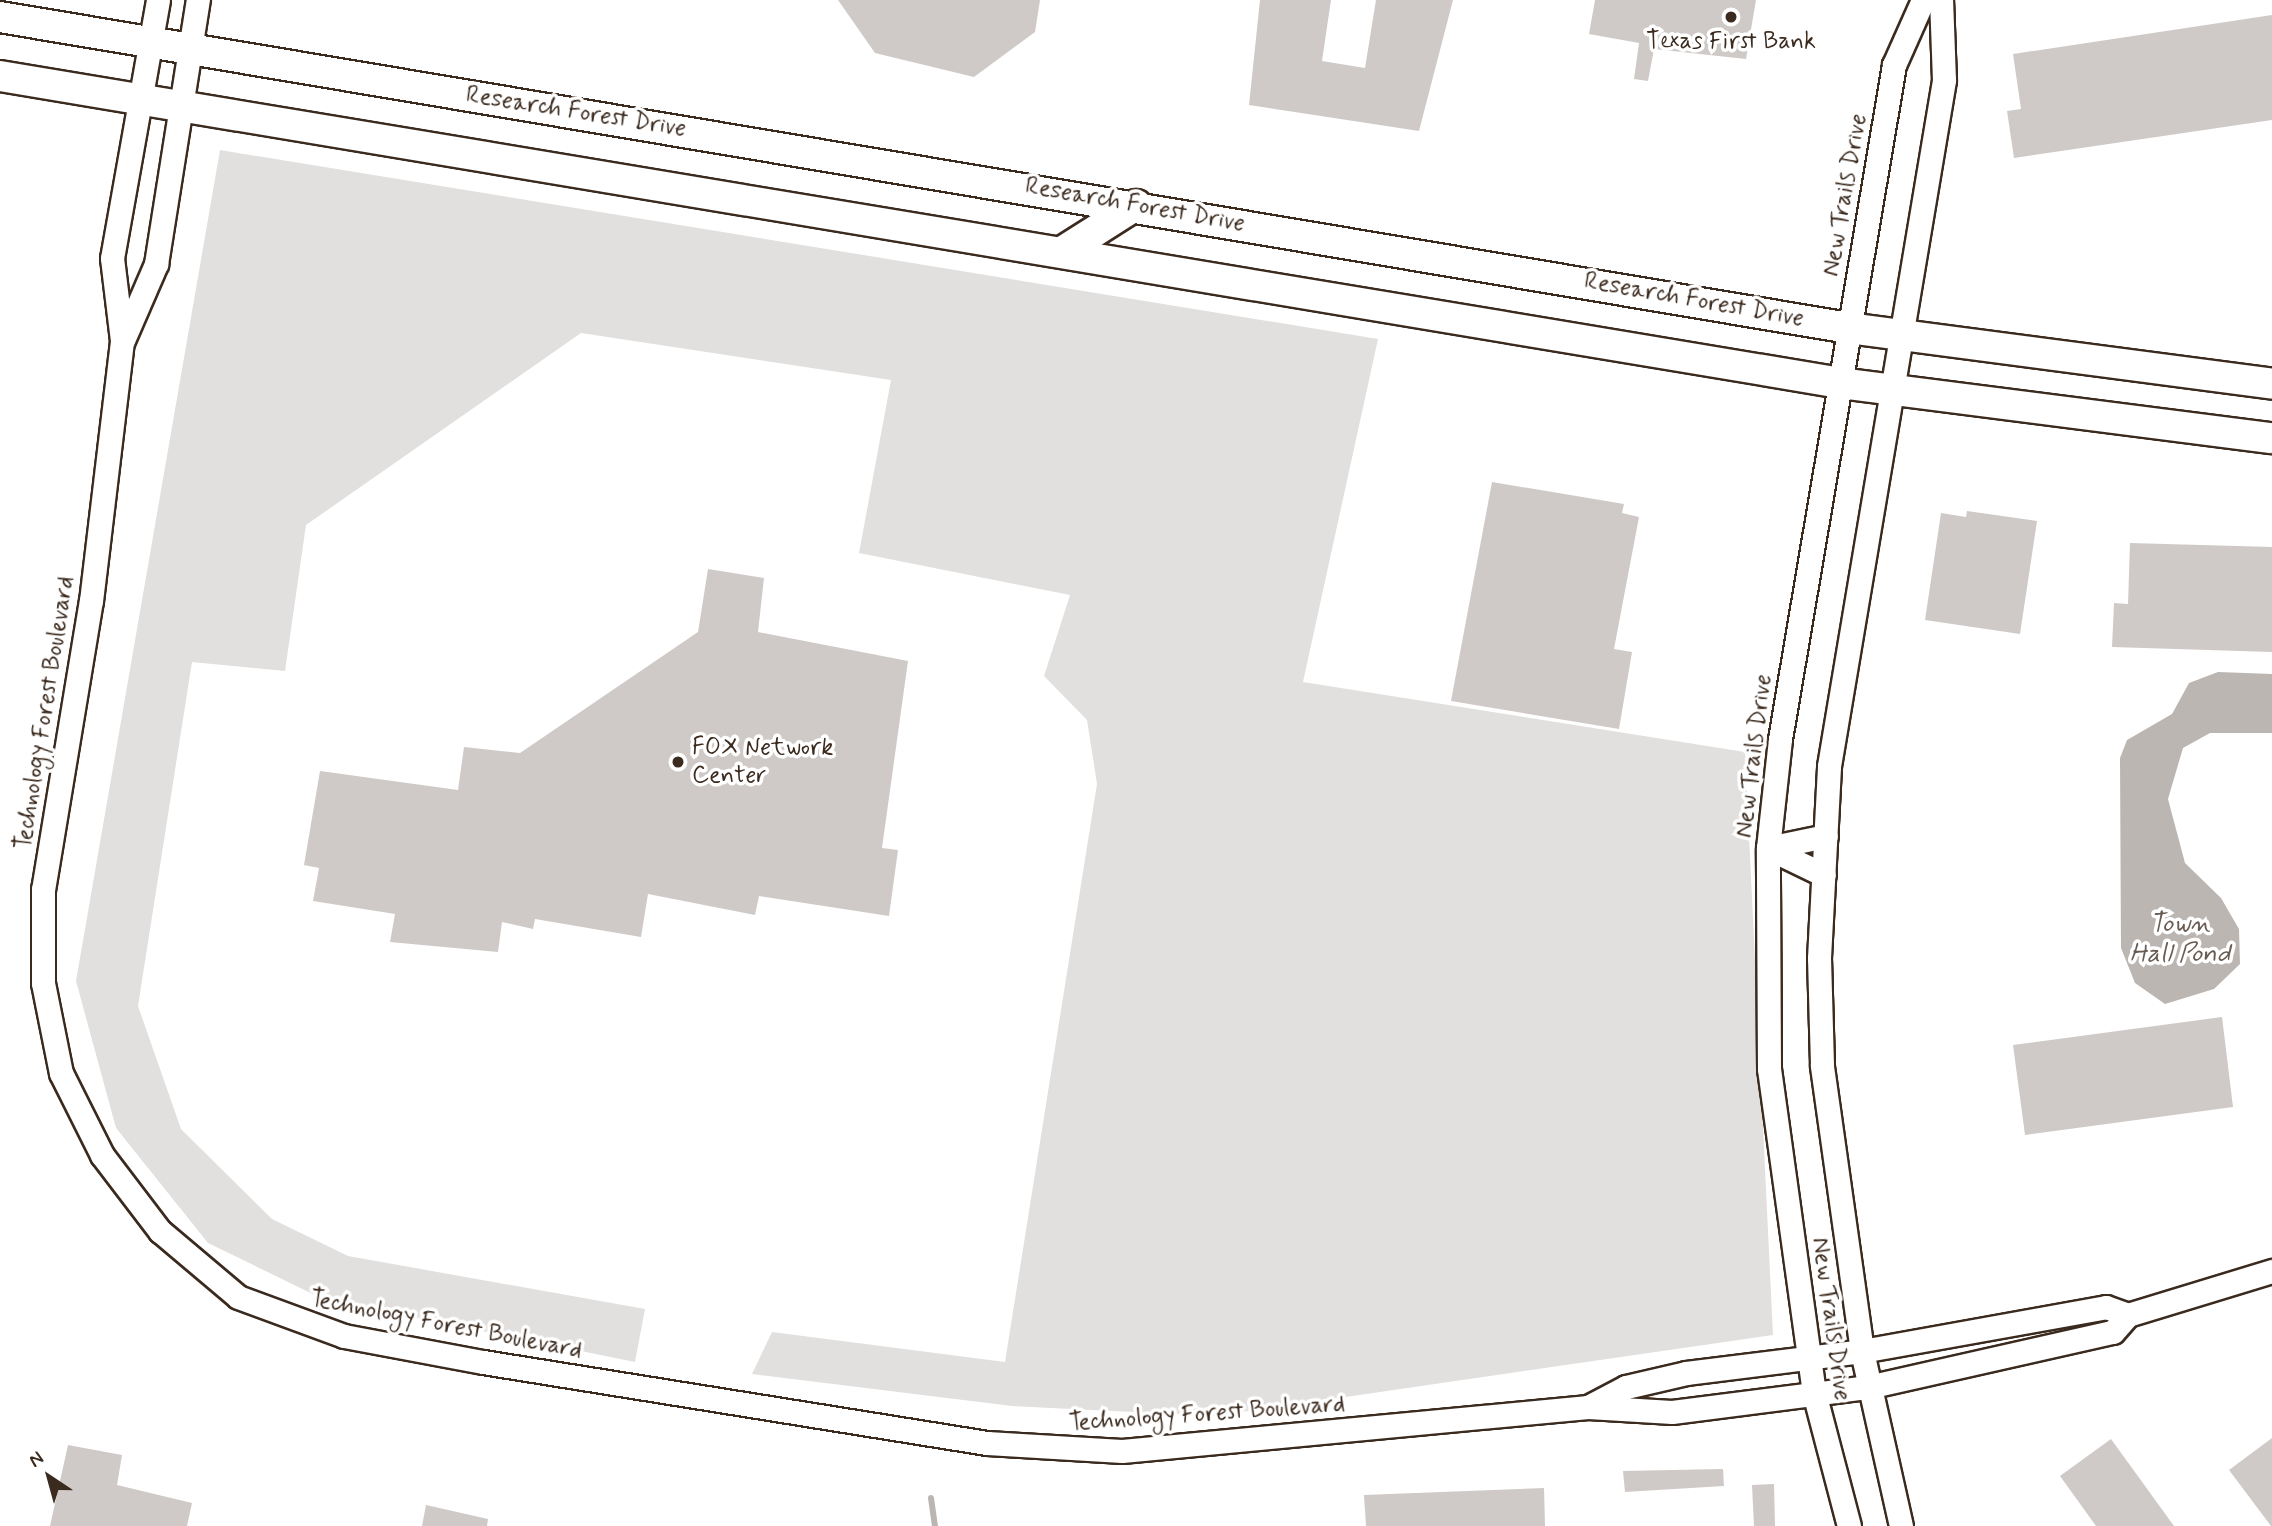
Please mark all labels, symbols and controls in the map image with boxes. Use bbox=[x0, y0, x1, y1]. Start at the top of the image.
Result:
marker: Texas First Bank bbox=[1723, 9, 1739, 25]
place label: Texas First Bank bbox=[1648, 28, 1814, 56]
street label: Research Forest Drive bbox=[464, 80, 688, 144]
street label: New Trails Drive bbox=[1817, 112, 1873, 278]
street label: Research Forest Drive bbox=[1023, 171, 1247, 239]
street label: Research Forest Drive bbox=[1582, 266, 1806, 334]
street label: Technology Forest Boulevard bbox=[9, 575, 81, 851]
street label: New Trails Drive bbox=[1730, 674, 1778, 838]
place label: FOX Network Center bbox=[692, 734, 833, 790]
marker: FOX Network Center bbox=[670, 754, 686, 770]
water label: Town Hall Pond bbox=[2130, 909, 2230, 970]
street label: New Trails Drive bbox=[1805, 1237, 1857, 1401]
street label: Technology Forest Boulevard bbox=[308, 1285, 584, 1365]
street label: Technology Forest Boulevard bbox=[1069, 1390, 1345, 1438]
north arrow bbox=[14, 1442, 84, 1512]
text: N bbox=[24, 1446, 49, 1473]

